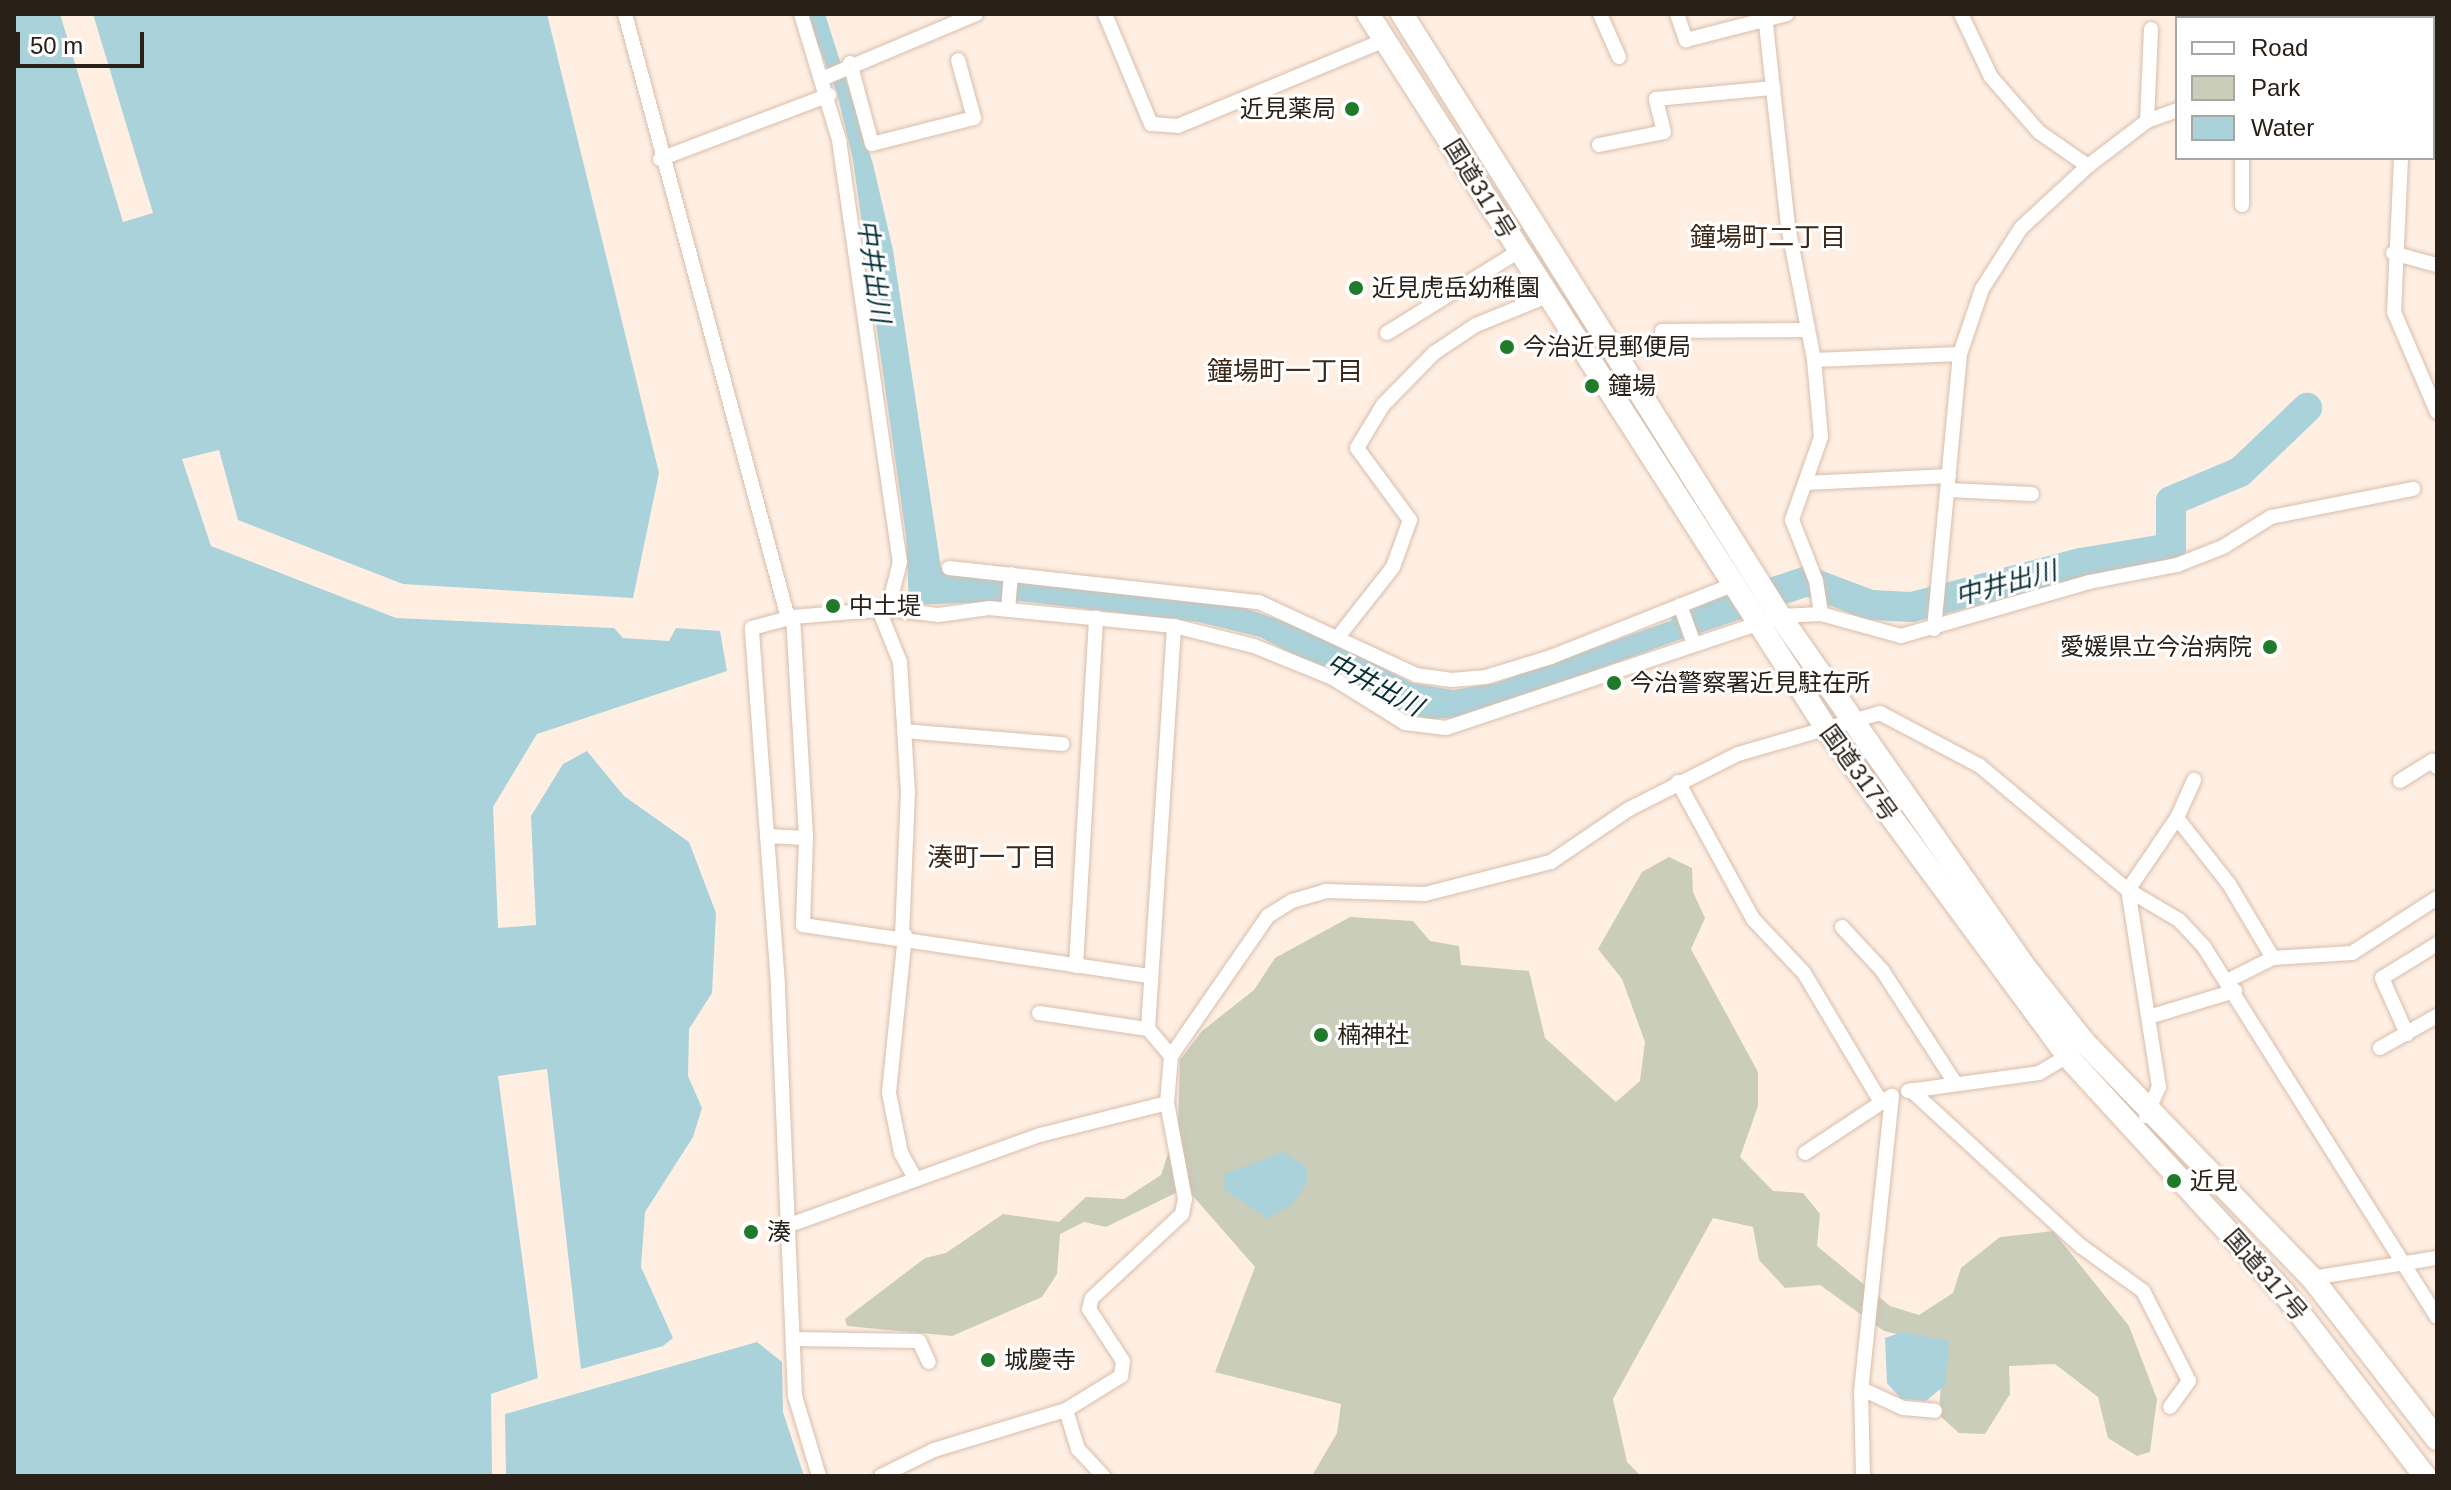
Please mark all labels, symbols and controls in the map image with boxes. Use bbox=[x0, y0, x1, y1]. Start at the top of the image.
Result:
scale bar bbox=[20, 16, 148, 66]
legend bbox=[2175, 16, 2435, 160]
text: 50 m bbox=[30, 32, 83, 59]
text: Road bbox=[2251, 34, 2308, 61]
text: Park bbox=[2251, 74, 2300, 101]
place label: 近見薬局 bbox=[1240, 95, 1336, 123]
marker: 近見薬局 bbox=[1343, 100, 1361, 118]
text: Water bbox=[2251, 114, 2314, 141]
street label: 国道317号 bbox=[1438, 134, 1522, 244]
water label: 中井出川 bbox=[850, 217, 896, 325]
district label: 鐘場町二丁目 bbox=[1690, 222, 1846, 254]
place label: 近見虎岳幼稚園 bbox=[1372, 274, 1540, 302]
marker: 近見虎岳幼稚園 bbox=[1347, 279, 1365, 297]
place label: 今治近見郵便局 bbox=[1523, 333, 1691, 361]
marker: 今治近見郵便局 bbox=[1498, 338, 1516, 356]
district label: 鐘場町一丁目 bbox=[1207, 356, 1363, 388]
place label: 鐘場 bbox=[1608, 372, 1656, 400]
marker: 鐘場 bbox=[1583, 377, 1601, 395]
water label: 中井出川 bbox=[1952, 555, 2060, 613]
place label: 中土堤 bbox=[849, 592, 921, 620]
marker: 中土堤 bbox=[824, 597, 842, 615]
place label: 愛媛県立今治病院 bbox=[2060, 633, 2252, 661]
marker: 愛媛県立今治病院 bbox=[2259, 636, 2281, 658]
water label: 中井出川 bbox=[1321, 647, 1427, 723]
place label: 今治警察署近見駐在所 bbox=[1630, 669, 1870, 697]
marker: 今治警察署近見駐在所 bbox=[1605, 674, 1623, 692]
street label: 国道317号 bbox=[1814, 719, 1904, 827]
district label: 湊町一丁目 bbox=[927, 842, 1057, 874]
place label: 楠神社 bbox=[1337, 1021, 1409, 1049]
marker: 楠神社 bbox=[1312, 1026, 1330, 1044]
place label: 近見 bbox=[2190, 1167, 2238, 1195]
marker: 近見 bbox=[2165, 1172, 2183, 1190]
place label: 湊 bbox=[767, 1218, 791, 1246]
marker: 湊 bbox=[742, 1223, 760, 1241]
street label: 国道317号 bbox=[2218, 1223, 2314, 1327]
place label: 城慶寺 bbox=[1004, 1346, 1076, 1374]
marker: 城慶寺 bbox=[979, 1351, 997, 1369]

